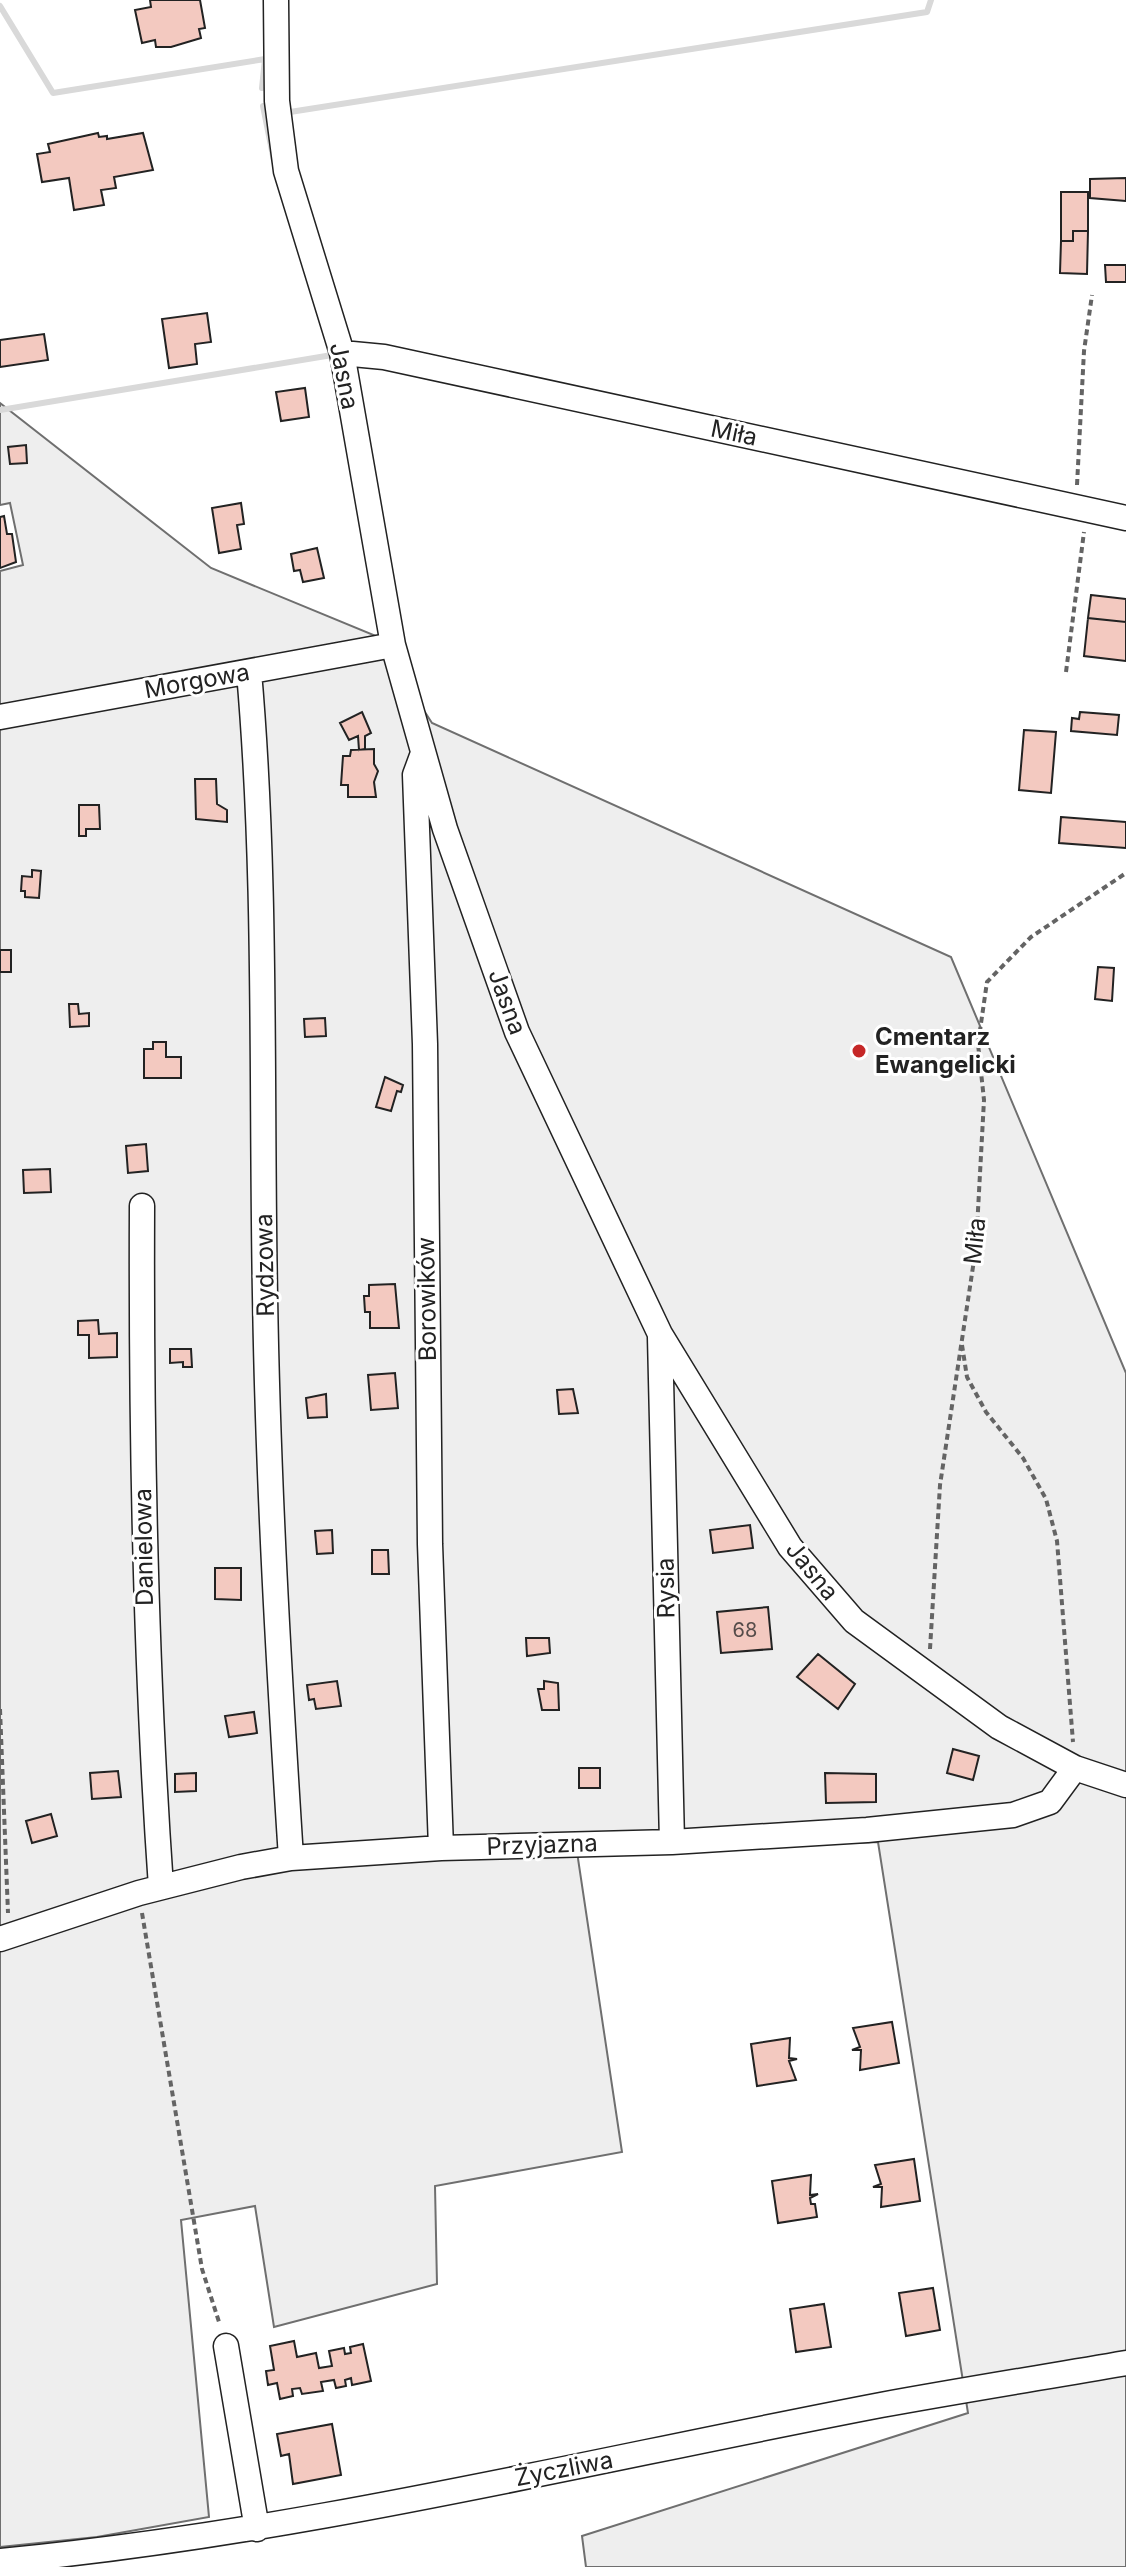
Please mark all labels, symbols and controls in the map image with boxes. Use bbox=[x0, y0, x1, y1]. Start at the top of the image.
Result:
street label: Jasna bbox=[324, 340, 365, 412]
street label: Miła bbox=[708, 413, 760, 452]
street label: Morgowa bbox=[142, 657, 252, 704]
street label: Jasna bbox=[482, 965, 533, 1039]
place label: Cmentarz Ewangelicki bbox=[875, 1022, 1016, 1079]
marker: Cmentarz Ewangelicki bbox=[850, 1042, 868, 1060]
street label: Rydzowa bbox=[249, 1213, 280, 1317]
street label: Miła bbox=[958, 1216, 991, 1266]
street label: Borowików bbox=[411, 1237, 442, 1361]
street label: Danielowa bbox=[128, 1488, 159, 1606]
street label: Jasna bbox=[780, 1535, 845, 1606]
street label: Rysia bbox=[650, 1557, 681, 1619]
house number: 68 bbox=[733, 1618, 757, 1642]
street label: Przyjazna bbox=[486, 1828, 598, 1861]
street label: Życzliwa bbox=[512, 2445, 615, 2492]

